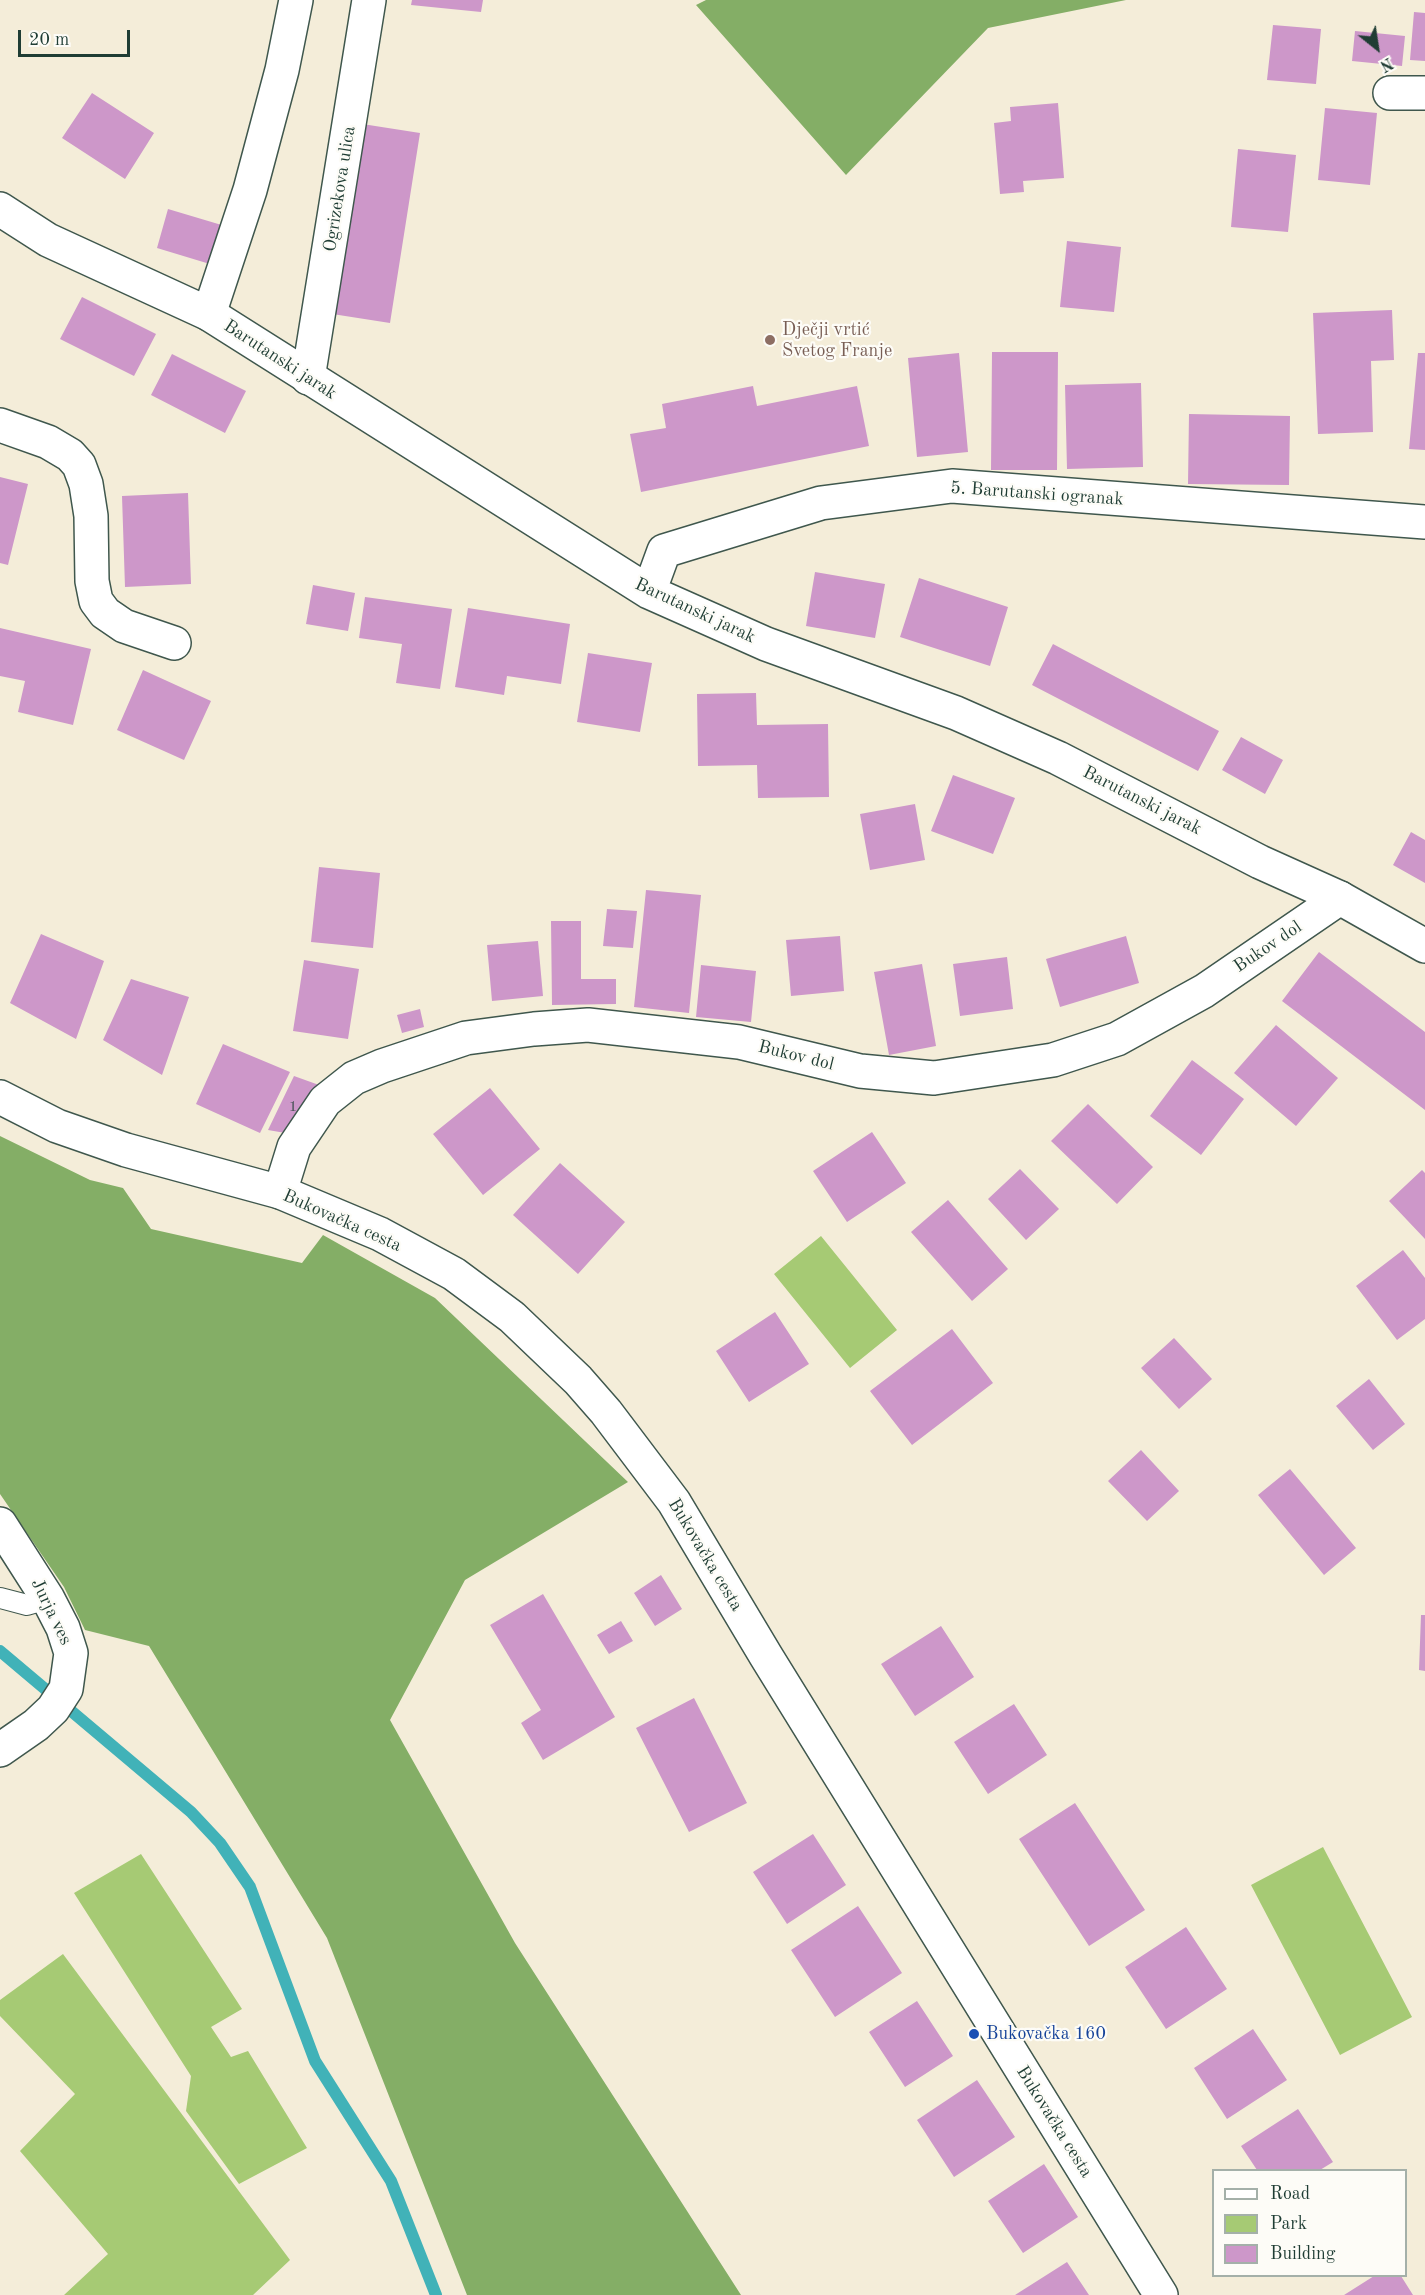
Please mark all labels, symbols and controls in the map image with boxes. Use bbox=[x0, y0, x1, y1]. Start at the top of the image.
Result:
scale bar bbox=[21, 18, 134, 56]
north arrow bbox=[1347, 18, 1407, 78]
text: 20 m bbox=[29, 31, 69, 49]
text: N bbox=[1377, 54, 1395, 74]
street label: Ogrizekova ulica bbox=[319, 124, 361, 254]
street label: Barutanski jarak bbox=[219, 315, 341, 405]
place label: Dječji vrtić Svetog Franje bbox=[782, 319, 892, 362]
marker: Dječji vrtić Svetog Franje bbox=[763, 333, 777, 347]
street label: 5. Barutanski ogranak bbox=[950, 477, 1124, 511]
street label: Barutanski jarak bbox=[631, 574, 759, 648]
street label: Barutanski jarak bbox=[1079, 762, 1205, 840]
street label: Bukov dol bbox=[1230, 916, 1306, 978]
street label: Bukov dol bbox=[756, 1036, 836, 1076]
house number: 1 bbox=[289, 1098, 297, 1116]
street label: Bukovačka cesta bbox=[279, 1185, 405, 1257]
street label: Bukovačka cesta bbox=[663, 1495, 747, 1615]
street label: Jurja ves bbox=[26, 1575, 76, 1649]
place label: Bukovačka 160 bbox=[986, 2023, 1106, 2045]
marker: Bukovačka 160 bbox=[967, 2027, 981, 2041]
street label: Bukovačka cesta bbox=[1011, 2062, 1097, 2182]
legend bbox=[1212, 2169, 1407, 2277]
text: Road bbox=[1270, 2185, 1310, 2203]
text: Park bbox=[1270, 2215, 1307, 2233]
text: Building bbox=[1270, 2245, 1335, 2263]

